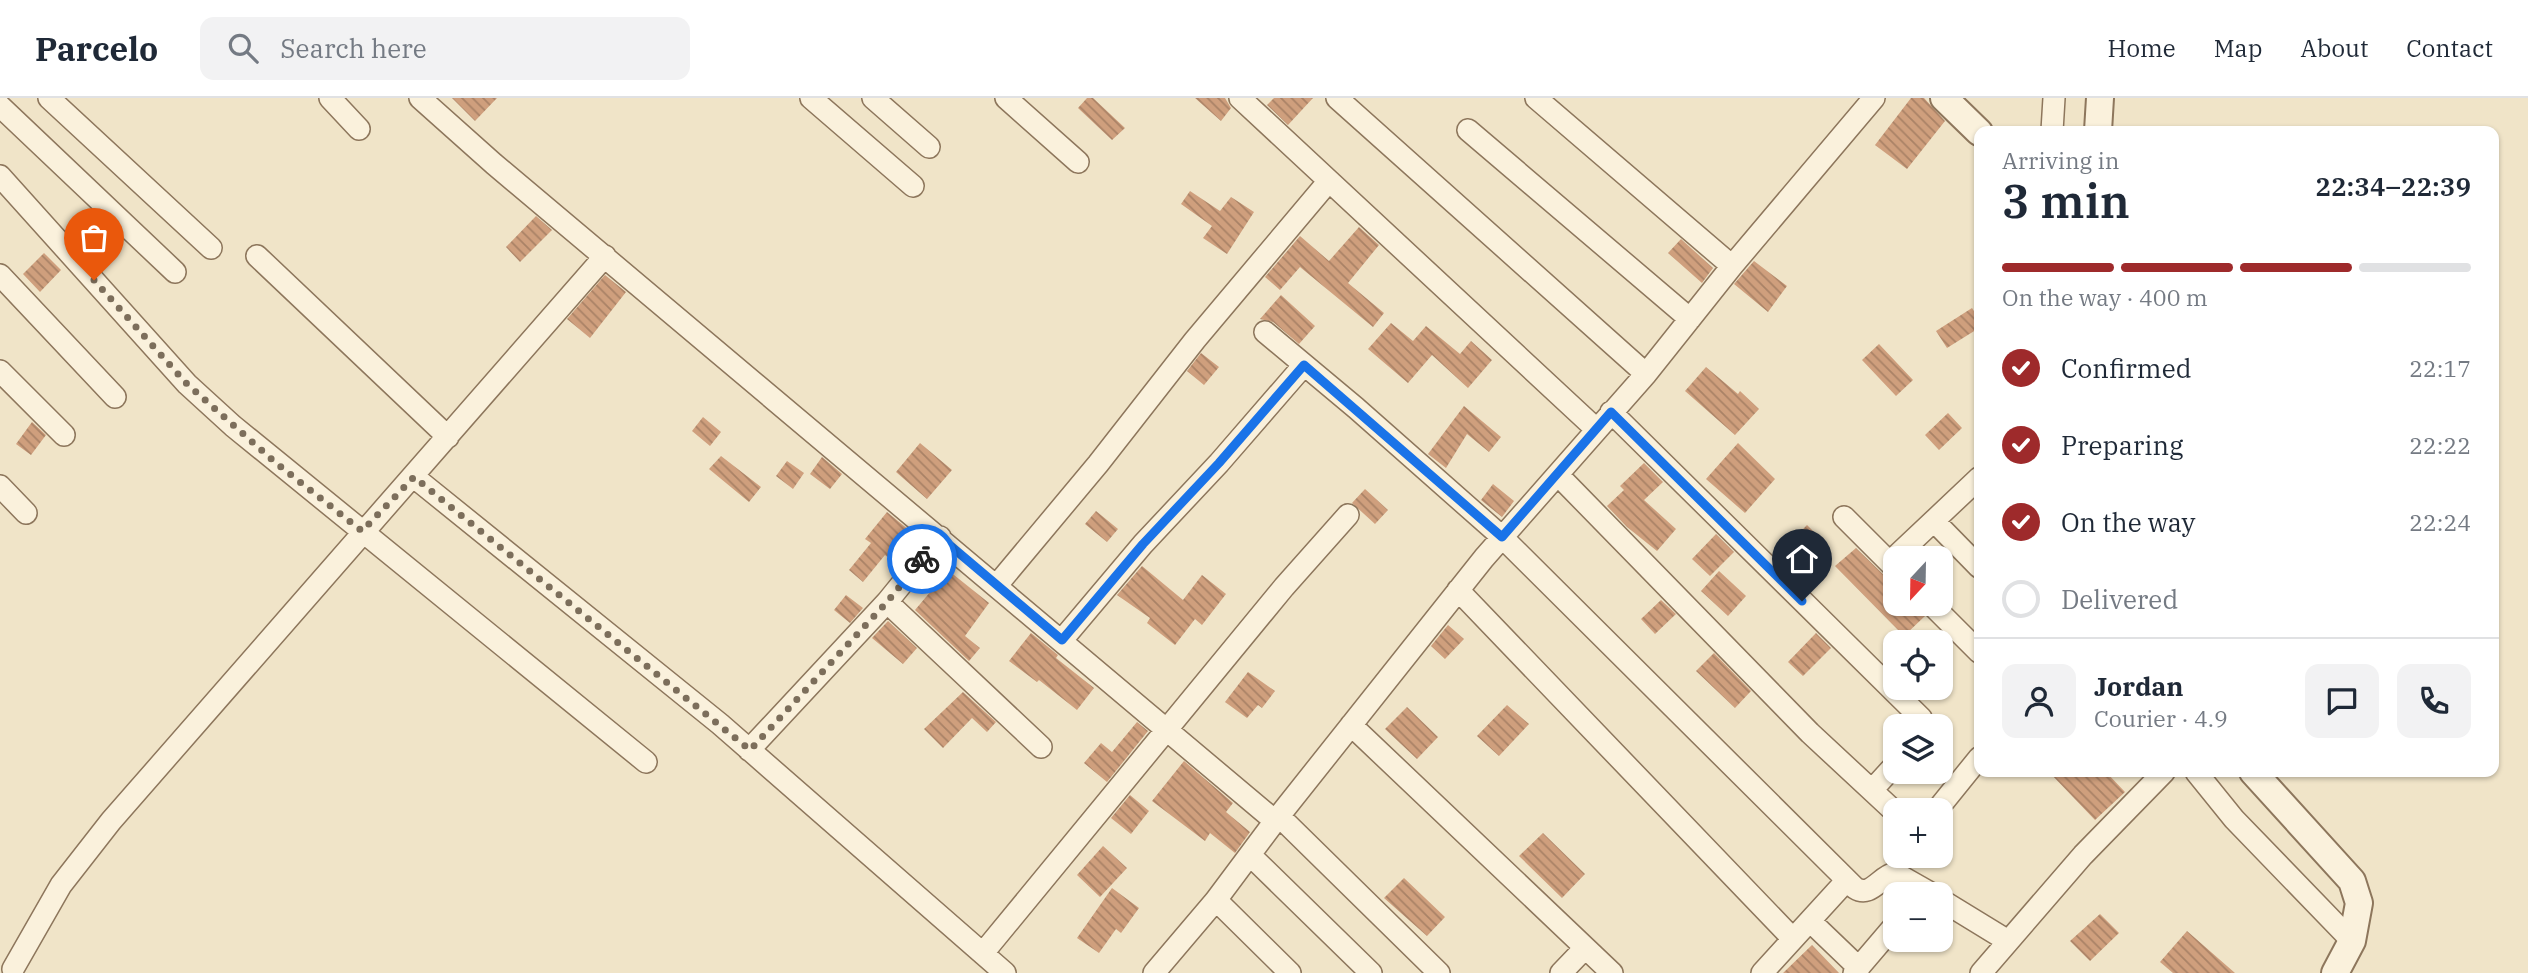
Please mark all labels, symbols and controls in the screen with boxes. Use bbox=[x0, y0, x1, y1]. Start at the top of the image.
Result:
search box bbox=[200, 17, 690, 80]
text: Parcelo bbox=[35, 27, 158, 70]
icon: search bbox=[224, 29, 262, 67]
text: Search here bbox=[280, 31, 427, 65]
text: Home bbox=[2108, 32, 2176, 64]
text: Map bbox=[2214, 32, 2262, 64]
text: About bbox=[2300, 32, 2368, 64]
text: Contact bbox=[2406, 32, 2493, 64]
text: Arriving in bbox=[2002, 145, 2119, 175]
text: 22:34–22:39 bbox=[2315, 169, 2471, 203]
text: 3 min bbox=[2002, 171, 2130, 231]
pin bbox=[64, 208, 124, 280]
icon: bag bbox=[75, 219, 113, 257]
text: On the way · 400 m bbox=[2002, 282, 2208, 312]
icon: check bbox=[2002, 349, 2040, 387]
text: Confirmed bbox=[2061, 351, 2192, 385]
text: 22:17 bbox=[2409, 353, 2471, 383]
icon: check bbox=[2002, 426, 2040, 464]
text: Preparing bbox=[2061, 428, 2183, 462]
text: 22:22 bbox=[2409, 430, 2471, 460]
icon: check bbox=[2002, 503, 2040, 541]
text: On the way bbox=[2061, 505, 2195, 539]
text: 22:24 bbox=[2409, 507, 2471, 537]
courier bbox=[887, 524, 957, 594]
pin bbox=[1772, 529, 1832, 601]
icon: bike bbox=[903, 540, 941, 578]
icon: home bbox=[1783, 540, 1821, 578]
north arrow bbox=[1883, 546, 1953, 616]
map controls bbox=[1883, 546, 1953, 952]
text: Delivered bbox=[2061, 582, 2178, 616]
button: locate bbox=[1883, 630, 1953, 700]
button: person bbox=[2002, 664, 2076, 738]
button: chat bbox=[2305, 664, 2379, 738]
button: phone bbox=[2397, 664, 2471, 738]
text: Jordan bbox=[2094, 669, 2184, 703]
text: Courier · 4.9 bbox=[2094, 703, 2228, 733]
button: layers bbox=[1883, 714, 1953, 784]
button: + bbox=[1883, 798, 1953, 868]
button: − bbox=[1883, 882, 1953, 952]

